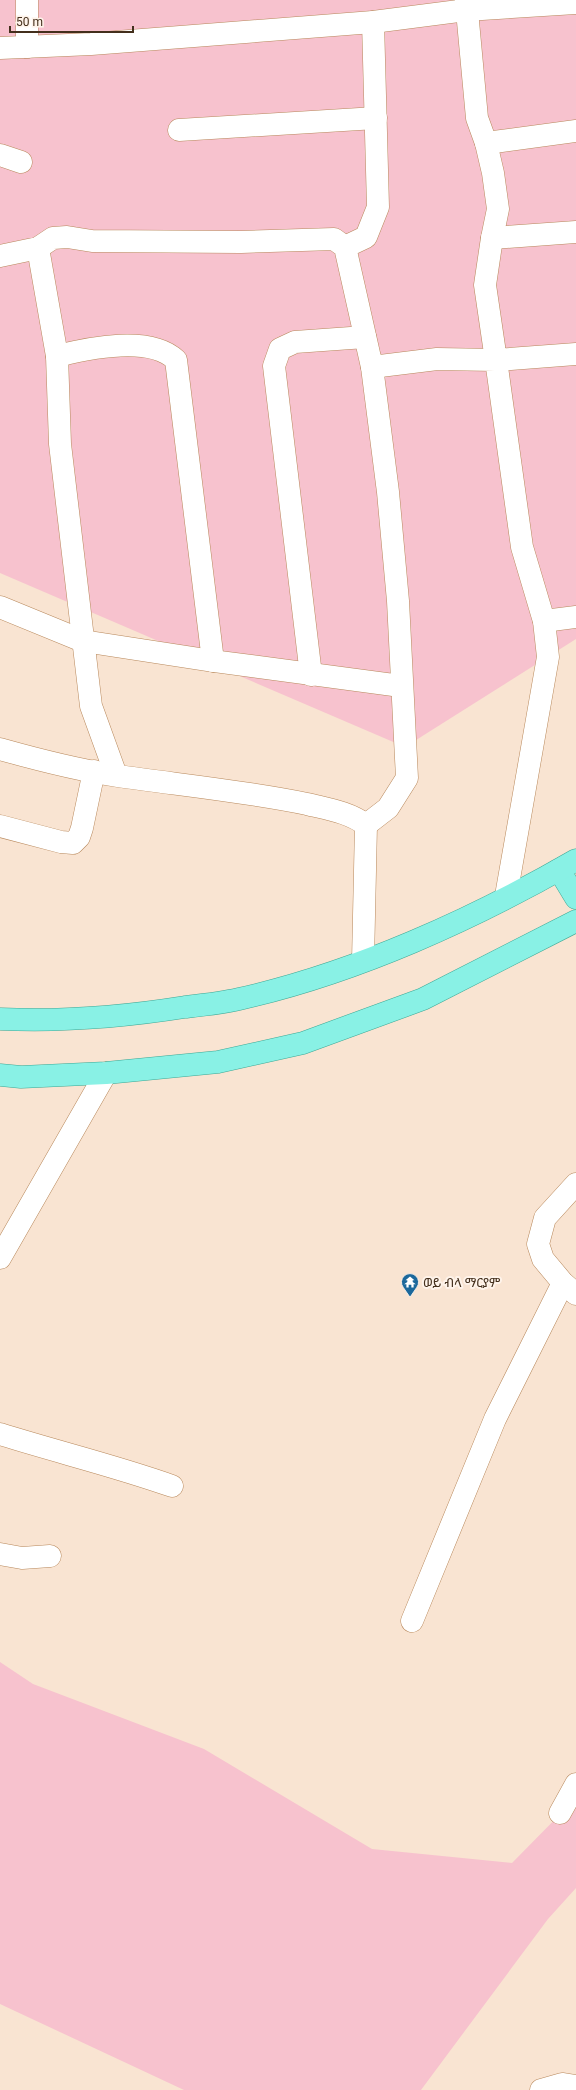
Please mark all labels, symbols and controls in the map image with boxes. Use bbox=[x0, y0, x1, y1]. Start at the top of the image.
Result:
scale bar bbox=[10, 8, 133, 34]
text: 50 m bbox=[16, 15, 43, 29]
temple icon: ወይ ብላ ማርያም bbox=[400, 1272, 420, 1297]
place label: ወይ ብላ ማርያም bbox=[423, 1275, 501, 1290]

